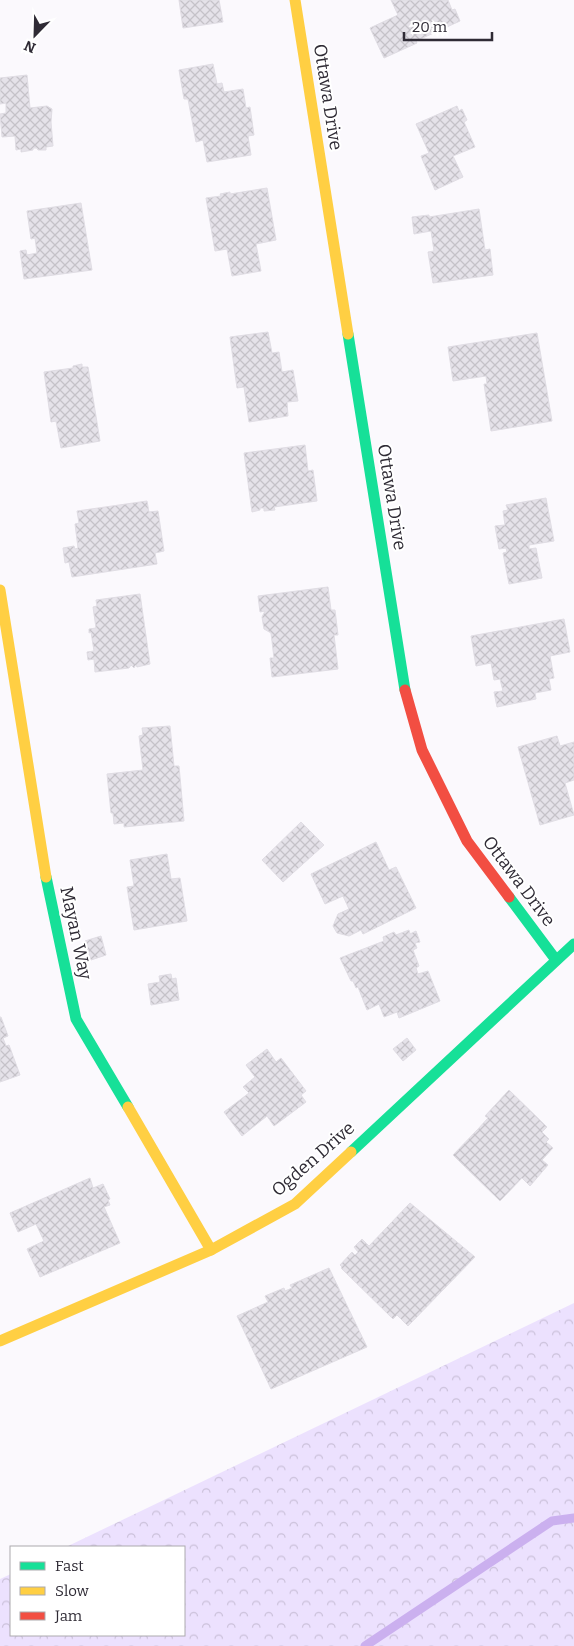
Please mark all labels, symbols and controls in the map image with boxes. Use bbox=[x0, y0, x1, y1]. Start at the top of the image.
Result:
north arrow bbox=[10, 10, 60, 60]
scale bar bbox=[404, 10, 492, 42]
text: 20 m bbox=[412, 18, 448, 36]
text: N bbox=[22, 36, 38, 56]
street label: Ottawa Drive bbox=[309, 42, 347, 152]
street label: Ottawa Drive bbox=[373, 442, 411, 552]
street label: Ottawa Drive bbox=[478, 831, 560, 931]
street label: Mayan Way bbox=[55, 884, 97, 982]
street label: Ogden Drive bbox=[267, 1117, 359, 1201]
legend bbox=[10, 1546, 185, 1636]
text: Fast bbox=[55, 1557, 84, 1575]
text: Slow bbox=[55, 1582, 90, 1600]
text: Jam bbox=[54, 1607, 83, 1625]

